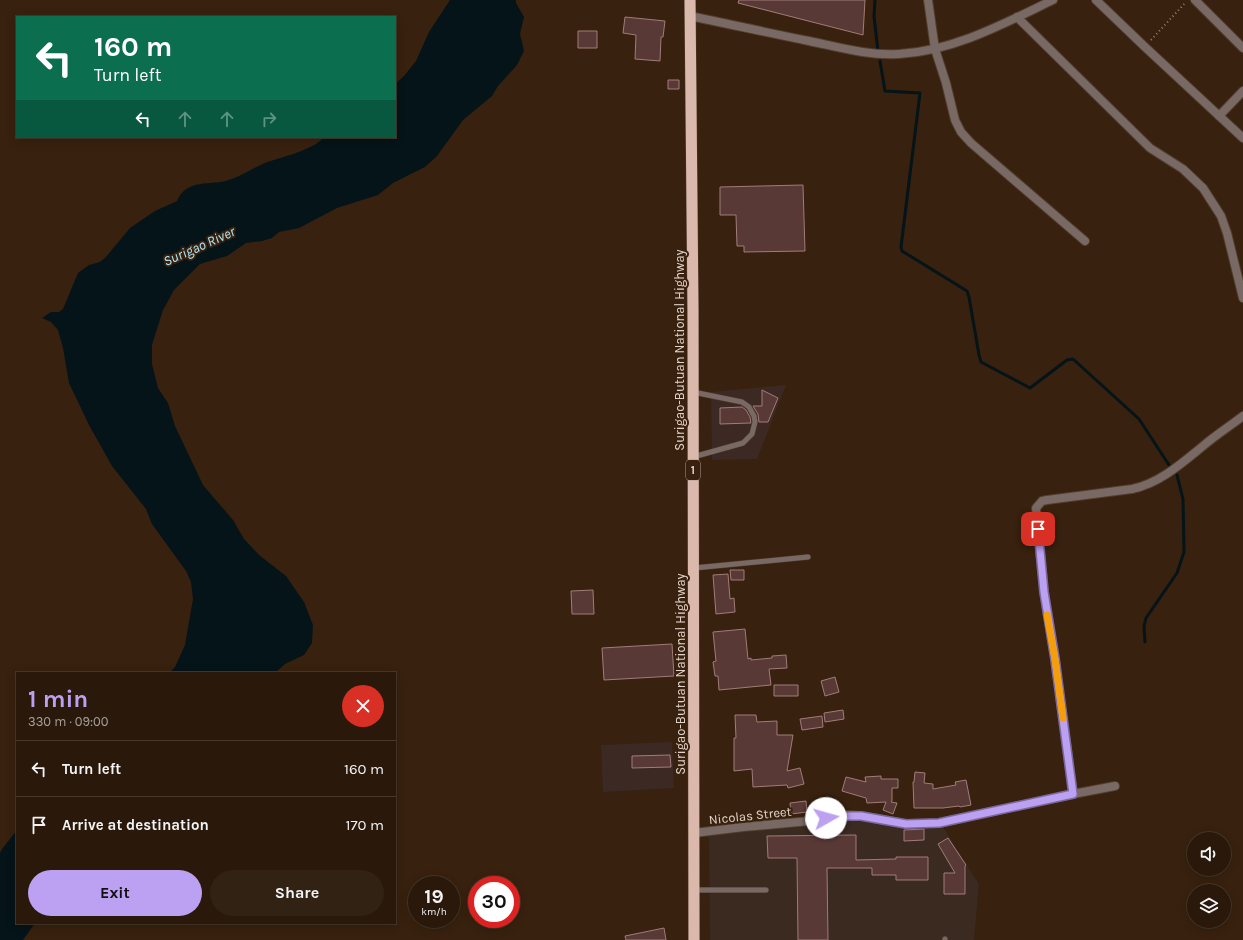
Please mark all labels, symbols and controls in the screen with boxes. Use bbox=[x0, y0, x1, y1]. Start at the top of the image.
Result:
text: 160 m bbox=[94, 30, 172, 63]
icon: left bbox=[28, 32, 80, 84]
text: Turn left bbox=[94, 64, 162, 86]
icon: left bbox=[132, 108, 154, 130]
icon: ahead bbox=[174, 108, 196, 130]
icon: ahead bbox=[216, 108, 238, 130]
icon: right bbox=[258, 108, 280, 130]
water label: Surigao River bbox=[161, 223, 239, 270]
street label: Surigao-Butuan National Highway bbox=[672, 249, 687, 451]
road number: 1 bbox=[686, 460, 700, 480]
pin bbox=[1021, 512, 1055, 546]
icon: arrive bbox=[1027, 518, 1049, 540]
street label: Surigao-Butuan National Highway bbox=[673, 573, 688, 775]
text: 1 min bbox=[28, 685, 88, 713]
button: close bbox=[342, 685, 384, 727]
text: 330 m · 09:00 bbox=[28, 714, 109, 729]
icon: left bbox=[28, 758, 50, 780]
text: Turn left bbox=[62, 760, 121, 778]
text: 160 m bbox=[344, 760, 384, 778]
position arrow bbox=[805, 797, 847, 839]
street label: Nicolas Street bbox=[708, 804, 792, 827]
icon: arrive bbox=[28, 814, 50, 836]
text: Arrive at destination bbox=[62, 816, 209, 834]
text: 170 m bbox=[346, 816, 384, 834]
map controls bbox=[1187, 832, 1231, 928]
button: sound bbox=[1187, 832, 1231, 876]
button: Exit bbox=[28, 870, 202, 916]
button: Share bbox=[210, 870, 384, 916]
speed limit sign: 30 bbox=[468, 876, 520, 928]
button: layers bbox=[1187, 884, 1231, 928]
text: 19 bbox=[424, 885, 444, 908]
text: km/h bbox=[421, 906, 447, 918]

